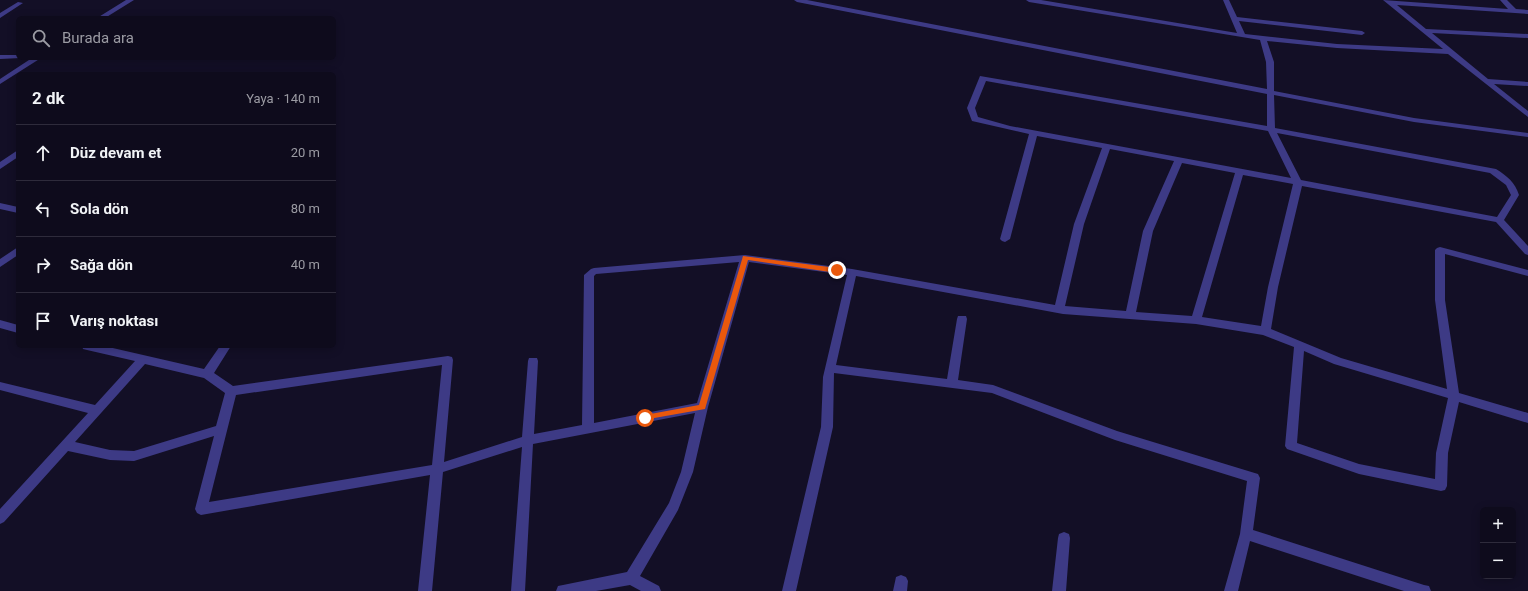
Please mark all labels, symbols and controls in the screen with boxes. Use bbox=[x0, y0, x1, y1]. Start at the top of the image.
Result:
search box bbox=[16, 16, 336, 60]
icon: search bbox=[30, 27, 52, 49]
text: Burada ara bbox=[62, 29, 134, 47]
text: 2 dk bbox=[32, 88, 65, 108]
text: Yaya · 140 m bbox=[246, 91, 320, 106]
icon: ahead bbox=[32, 142, 54, 164]
text: Düz devam et bbox=[70, 144, 161, 162]
text: 20 m bbox=[291, 145, 320, 160]
icon: left bbox=[32, 198, 54, 220]
text: Sola dön bbox=[70, 200, 129, 218]
text: 80 m bbox=[291, 201, 320, 216]
icon: right bbox=[32, 254, 54, 276]
text: Sağa dön bbox=[70, 256, 133, 274]
text: 40 m bbox=[291, 257, 320, 272]
route end bbox=[828, 261, 846, 279]
icon: arrive bbox=[32, 310, 54, 332]
text: Varış noktası bbox=[70, 312, 158, 330]
route start bbox=[636, 409, 654, 427]
map controls bbox=[1480, 507, 1516, 579]
button: + bbox=[1480, 507, 1516, 543]
button: − bbox=[1480, 543, 1516, 579]

